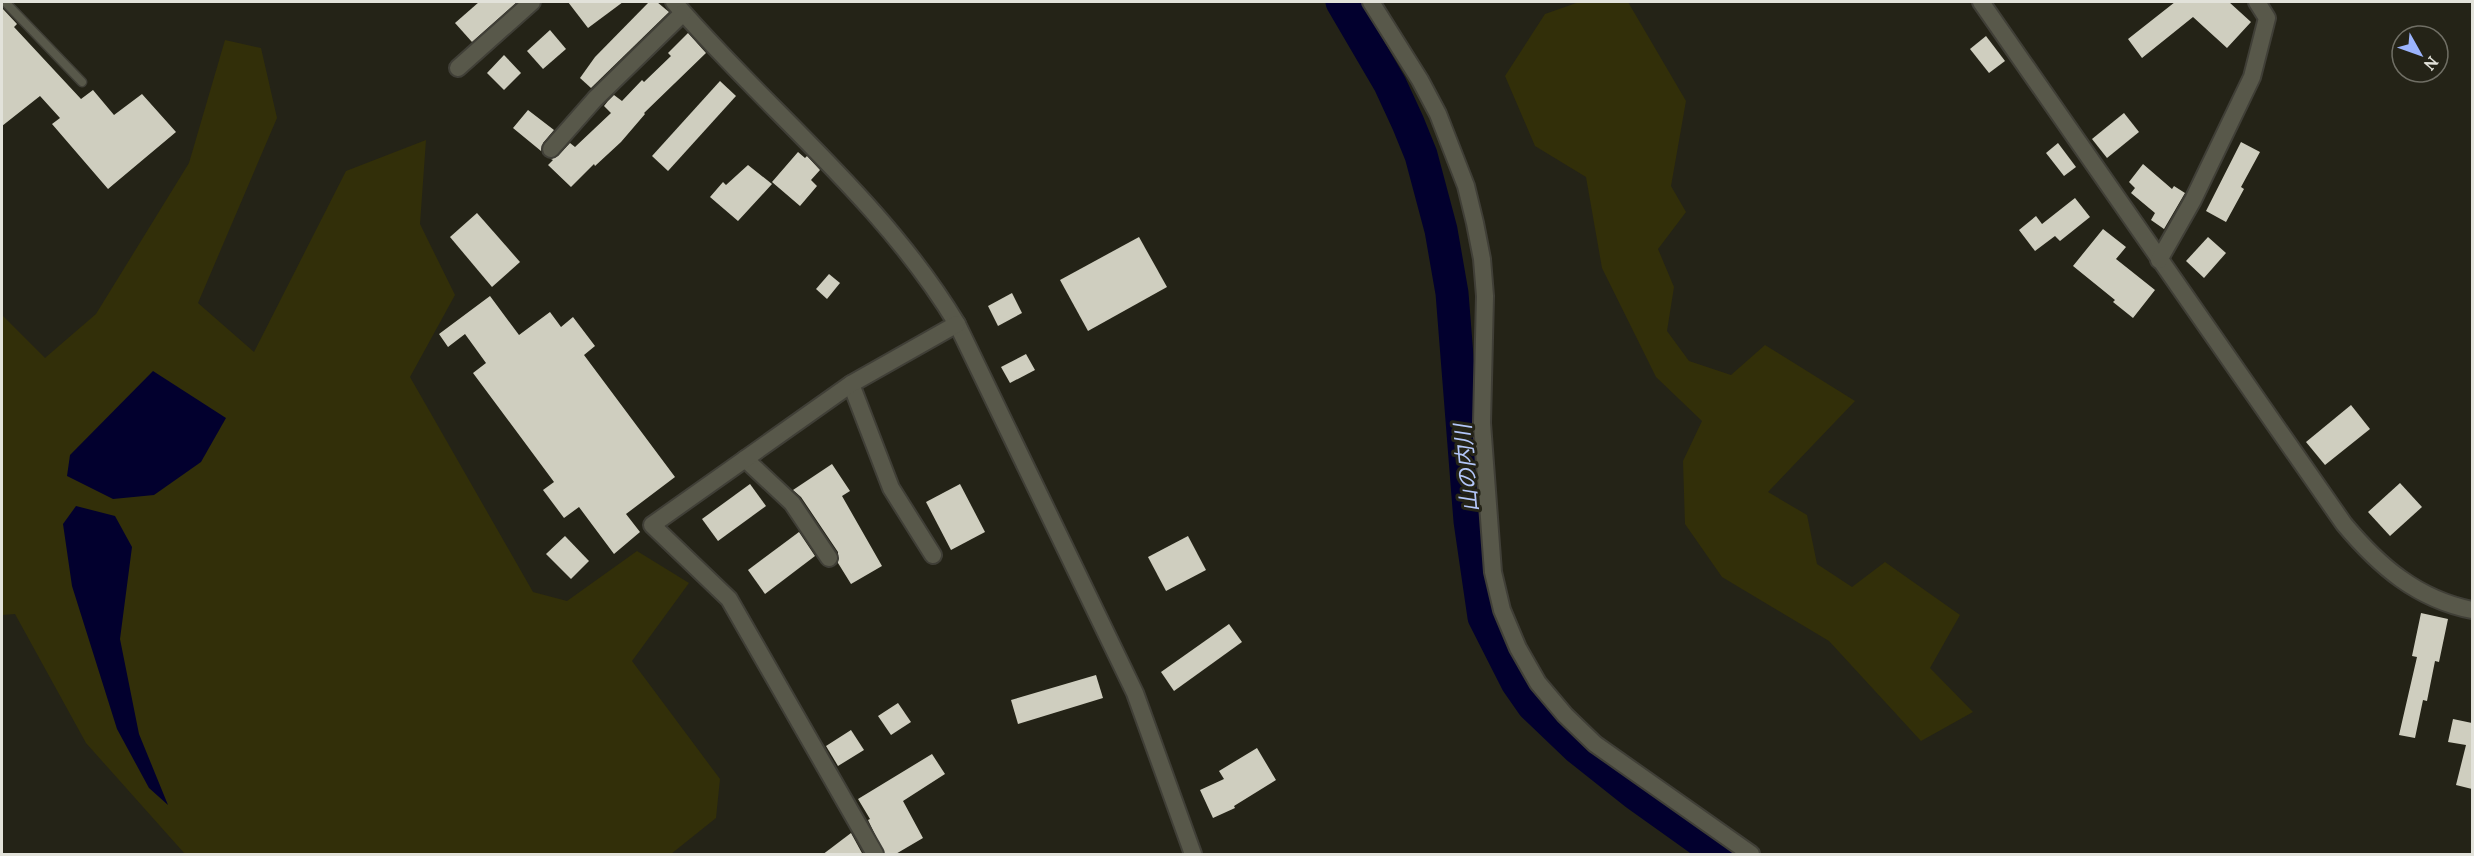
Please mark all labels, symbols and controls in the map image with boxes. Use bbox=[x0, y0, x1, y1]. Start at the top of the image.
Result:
north arrow bbox=[2390, 24, 2450, 84]
text: N bbox=[2420, 52, 2443, 75]
water label: 山の内川 bbox=[1448, 421, 1484, 513]

